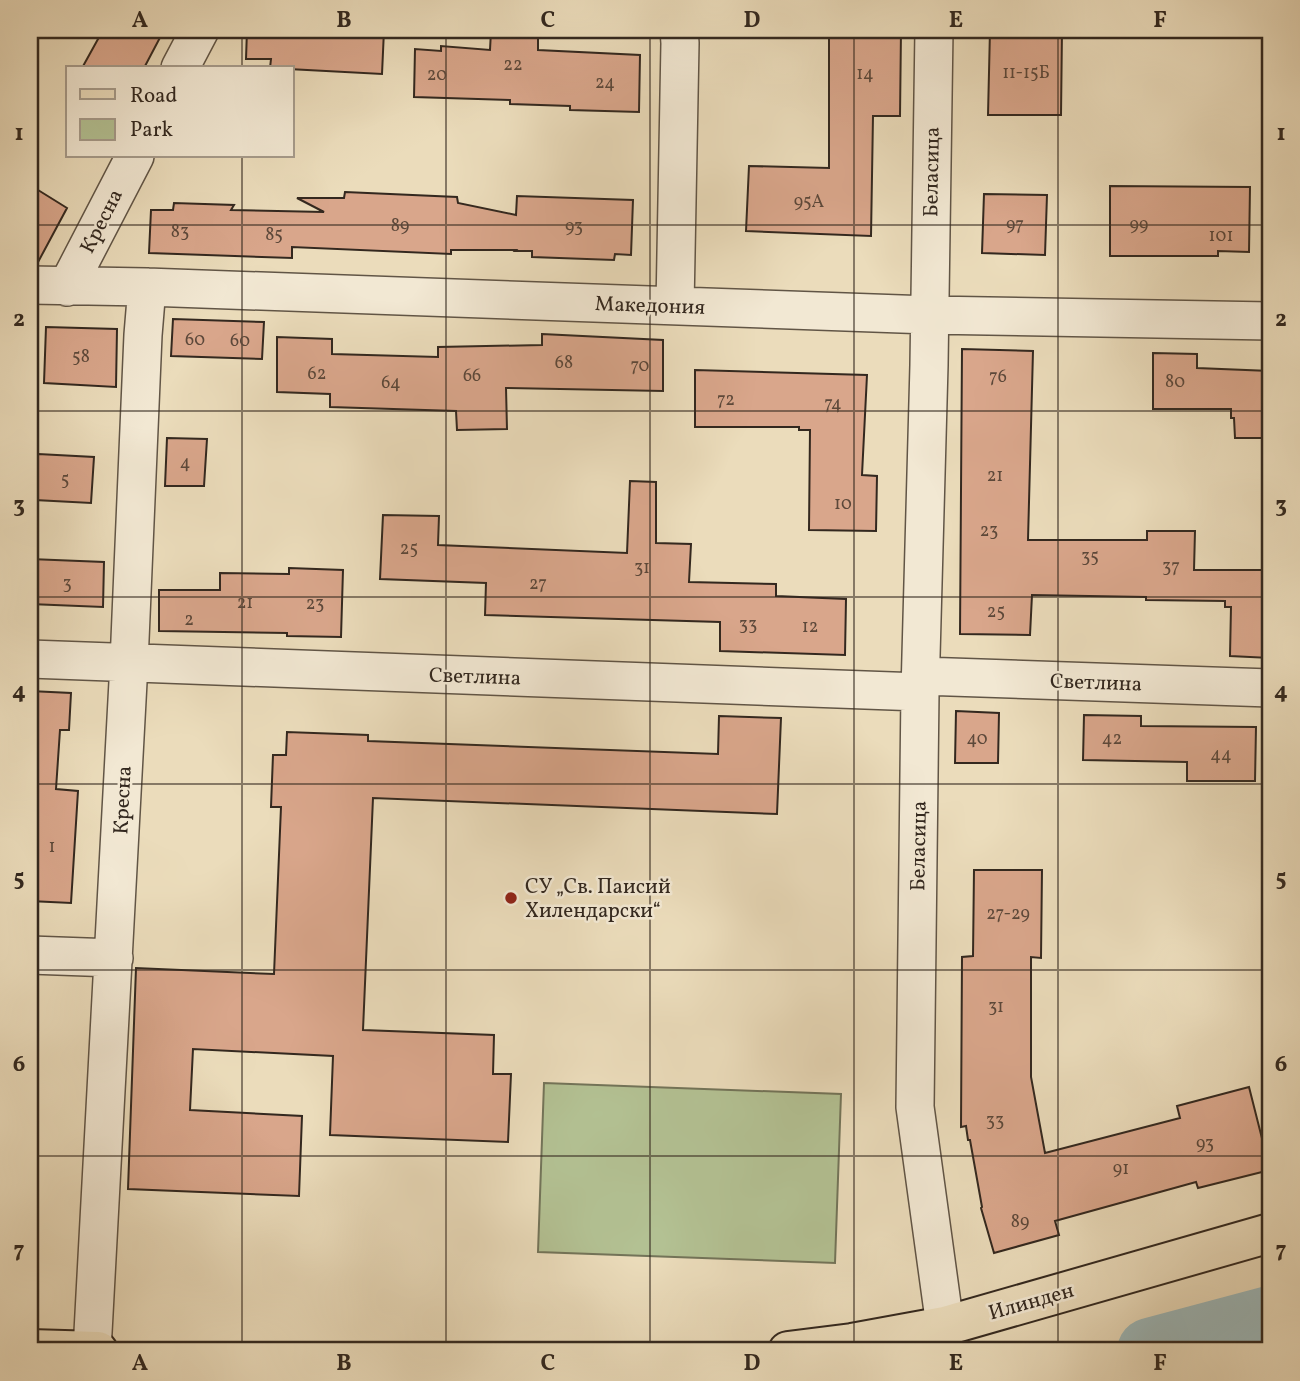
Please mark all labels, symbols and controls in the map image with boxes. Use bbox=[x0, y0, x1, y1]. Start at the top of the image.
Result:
text: A bbox=[132, 5, 148, 37]
text: B bbox=[336, 5, 352, 37]
text: C bbox=[541, 5, 555, 37]
text: D bbox=[744, 5, 761, 37]
text: E bbox=[949, 5, 963, 37]
text: F bbox=[1153, 5, 1167, 37]
house number: 22 bbox=[503, 53, 523, 78]
house number: 11-15Б bbox=[1002, 61, 1050, 86]
house number: 14 bbox=[856, 62, 874, 87]
house number: 20 bbox=[427, 63, 447, 88]
legend bbox=[66, 66, 294, 158]
house number: 24 bbox=[595, 71, 615, 96]
text: Road bbox=[130, 82, 177, 111]
text: Park bbox=[130, 116, 173, 145]
text: 1 bbox=[14, 118, 24, 150]
text: 1 bbox=[1276, 118, 1286, 150]
street label: Беласица bbox=[917, 127, 948, 218]
street label: Кресна bbox=[74, 184, 131, 259]
house number: 95А bbox=[794, 190, 825, 215]
house number: 97 bbox=[1006, 213, 1024, 238]
house number: 99 bbox=[1130, 213, 1148, 238]
house number: 89 bbox=[391, 214, 409, 239]
house number: 93 bbox=[565, 215, 583, 240]
house number: 83 bbox=[171, 220, 189, 245]
house number: 85 bbox=[265, 223, 283, 248]
house number: 101 bbox=[1209, 224, 1233, 249]
street label: Македония bbox=[594, 290, 706, 323]
text: 2 bbox=[13, 304, 25, 336]
text: 2 bbox=[1275, 304, 1287, 336]
house number: 60 bbox=[185, 328, 205, 353]
house number: 60 bbox=[230, 329, 250, 354]
house number: 58 bbox=[72, 345, 90, 370]
house number: 68 bbox=[555, 351, 573, 376]
house number: 70 bbox=[631, 354, 650, 379]
house number: 62 bbox=[308, 362, 326, 387]
house number: 66 bbox=[463, 364, 481, 389]
house number: 76 bbox=[989, 365, 1007, 390]
house number: 80 bbox=[1165, 370, 1185, 395]
house number: 64 bbox=[381, 371, 401, 396]
house number: 72 bbox=[717, 388, 735, 413]
house number: 74 bbox=[824, 392, 842, 417]
house number: 4 bbox=[180, 451, 190, 476]
house number: 21 bbox=[987, 464, 1003, 489]
house number: 5 bbox=[61, 468, 69, 493]
text: 3 bbox=[13, 490, 25, 522]
text: 3 bbox=[1275, 490, 1287, 522]
house number: 10 bbox=[834, 492, 852, 517]
house number: 23 bbox=[980, 519, 998, 544]
house number: 25 bbox=[400, 537, 418, 562]
house number: 35 bbox=[1081, 545, 1099, 570]
house number: 37 bbox=[1162, 555, 1180, 580]
house number: 31 bbox=[634, 556, 650, 581]
house number: 3 bbox=[62, 572, 72, 597]
house number: 27 bbox=[529, 572, 547, 597]
house number: 21 bbox=[237, 591, 253, 616]
house number: 23 bbox=[306, 592, 324, 617]
house number: 25 bbox=[987, 600, 1005, 625]
house number: 2 bbox=[184, 608, 194, 633]
house number: 33 bbox=[739, 613, 757, 638]
house number: 12 bbox=[802, 615, 818, 640]
street label: Светлина bbox=[428, 661, 522, 694]
street label: Светлина bbox=[1049, 667, 1143, 700]
text: 4 bbox=[12, 676, 26, 708]
text: 4 bbox=[1274, 676, 1288, 708]
house number: 40 bbox=[966, 727, 988, 752]
house number: 42 bbox=[1102, 727, 1122, 752]
house number: 44 bbox=[1210, 743, 1232, 768]
street label: Кресна bbox=[107, 765, 140, 835]
street label: Беласица bbox=[904, 801, 935, 892]
house number: 1 bbox=[49, 835, 55, 860]
text: 5 bbox=[13, 863, 25, 895]
text: 5 bbox=[1275, 863, 1287, 895]
place label: СУ „Св. Паисий Хилендарски“ bbox=[525, 873, 671, 926]
marker: СУ „Св. Паисий Хилендарски“ bbox=[503, 890, 519, 906]
house number: 27-29 bbox=[986, 902, 1030, 927]
house number: 31 bbox=[988, 995, 1004, 1020]
text: 6 bbox=[13, 1049, 25, 1081]
text: 6 bbox=[1275, 1049, 1287, 1081]
house number: 33 bbox=[986, 1109, 1004, 1134]
house number: 93 bbox=[1196, 1132, 1214, 1157]
house number: 91 bbox=[1113, 1157, 1129, 1182]
house number: 89 bbox=[1011, 1210, 1029, 1235]
text: 7 bbox=[14, 1235, 25, 1267]
text: 7 bbox=[1276, 1235, 1287, 1267]
street label: Илинден bbox=[985, 1276, 1078, 1328]
text: A bbox=[132, 1348, 148, 1380]
text: B bbox=[336, 1348, 352, 1380]
text: C bbox=[541, 1348, 555, 1380]
text: D bbox=[744, 1348, 761, 1380]
text: E bbox=[949, 1348, 963, 1380]
text: F bbox=[1153, 1348, 1167, 1380]

